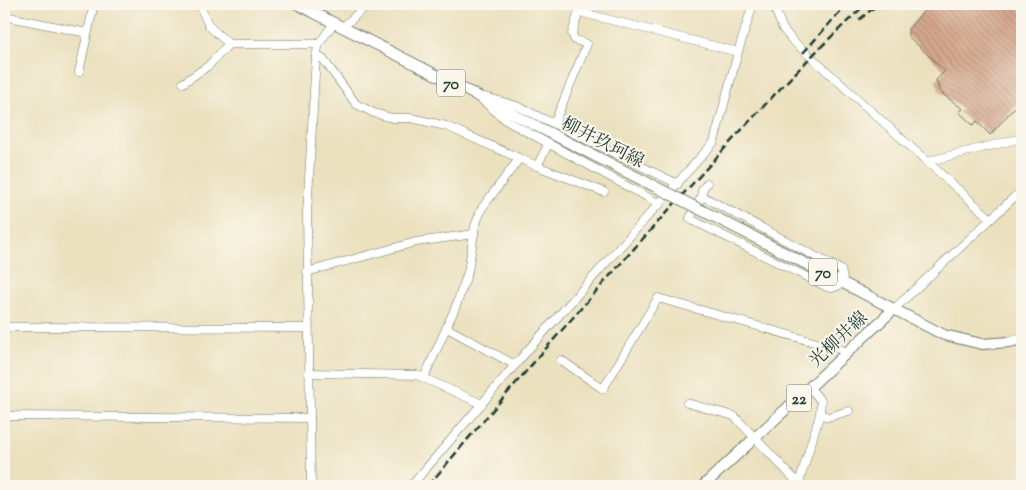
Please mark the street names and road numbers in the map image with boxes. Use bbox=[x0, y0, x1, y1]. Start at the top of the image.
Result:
road number: 70 bbox=[437, 70, 465, 96]
street label: 柳井玖珂線 bbox=[556, 112, 648, 176]
road number: 70 bbox=[809, 258, 837, 286]
street label: 光柳井線 bbox=[804, 306, 875, 375]
road number: 22 bbox=[786, 384, 812, 412]

